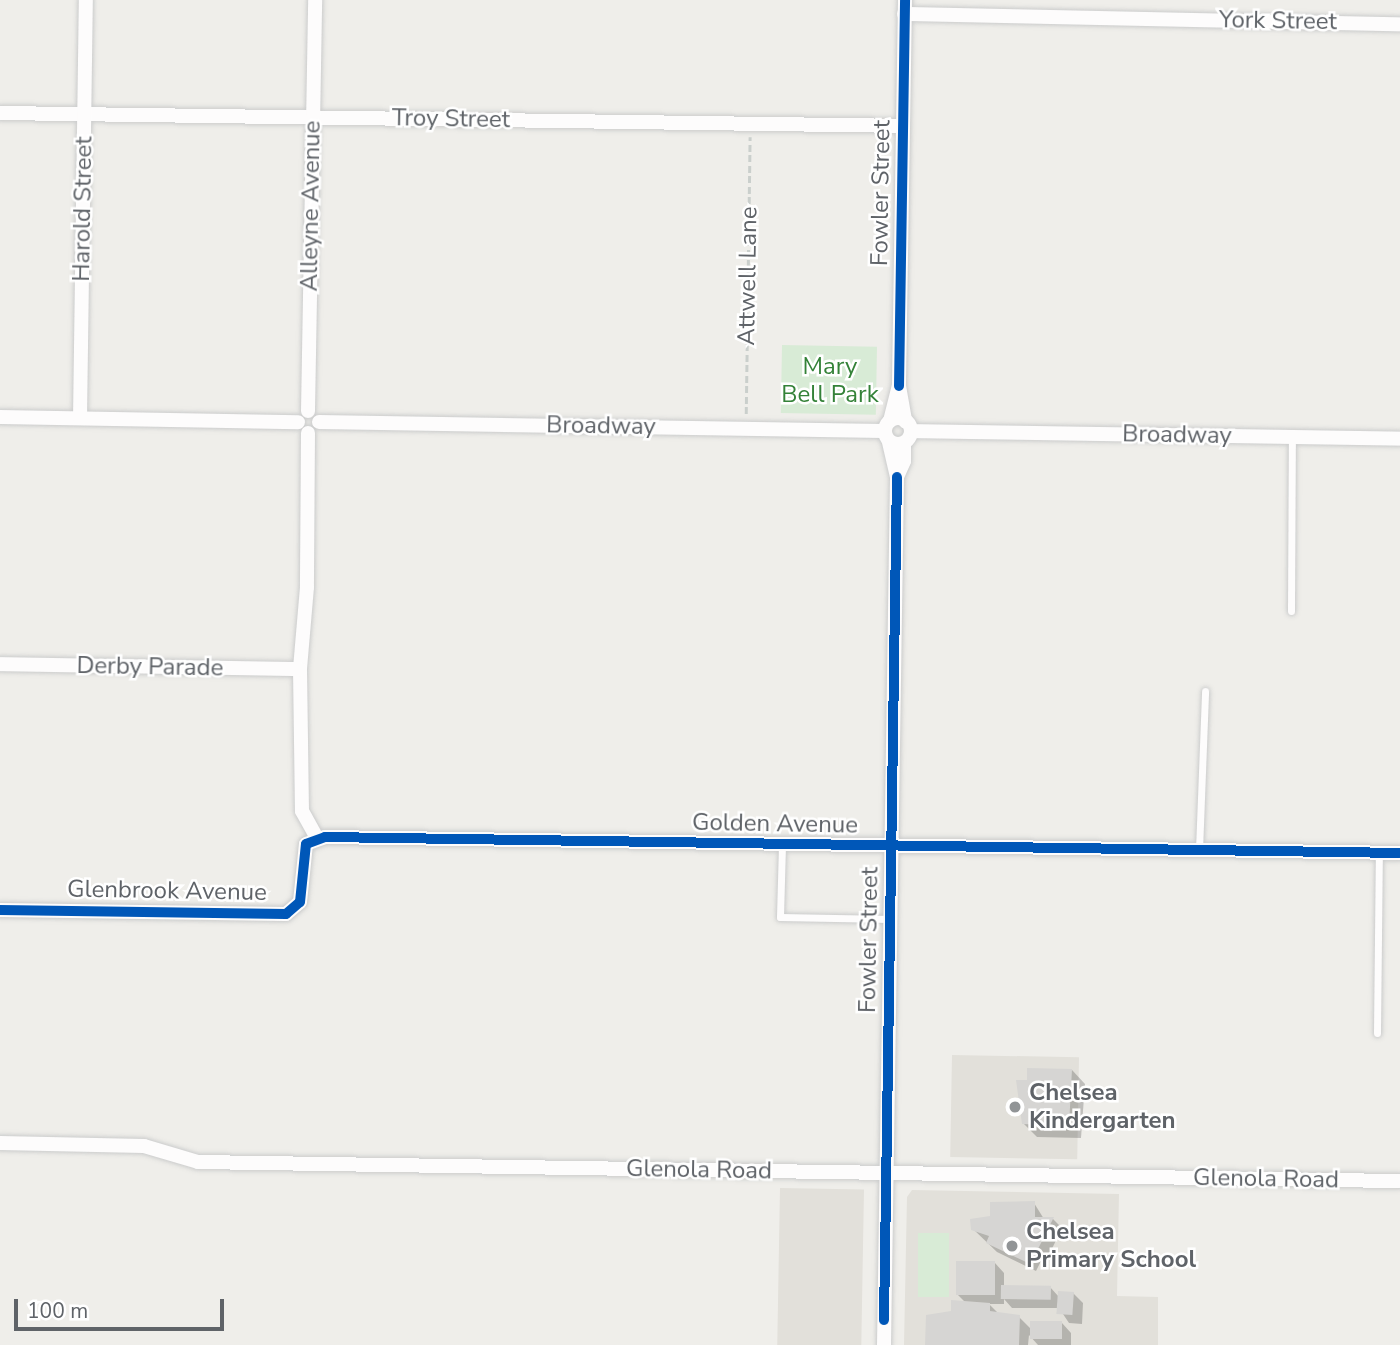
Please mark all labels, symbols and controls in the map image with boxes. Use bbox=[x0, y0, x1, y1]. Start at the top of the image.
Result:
street label: York Street bbox=[1219, 6, 1337, 36]
street label: Troy Street bbox=[392, 104, 510, 134]
street label: Alleyne Avenue bbox=[295, 120, 327, 292]
street label: Fowler Street bbox=[865, 120, 897, 266]
street label: Harold Street bbox=[67, 136, 99, 282]
street label: Attwell Lane bbox=[732, 206, 764, 346]
park label: Mary Bell Park bbox=[781, 353, 879, 409]
street label: Broadway bbox=[546, 411, 656, 441]
street label: Broadway bbox=[1122, 420, 1232, 450]
street label: Derby Parade bbox=[76, 651, 224, 683]
street label: Golden Avenue bbox=[692, 808, 858, 840]
street label: Fowler Street bbox=[853, 867, 885, 1013]
street label: Glenbrook Avenue bbox=[67, 875, 267, 907]
place label: Chelsea Kindergarten bbox=[1029, 1079, 1176, 1135]
marker: Chelsea Kindergarten bbox=[1007, 1099, 1023, 1115]
street label: Glenola Road bbox=[626, 1154, 772, 1186]
street label: Glenola Road bbox=[1193, 1163, 1339, 1195]
place label: Chelsea Primary School bbox=[1026, 1218, 1196, 1274]
marker: Chelsea Primary School bbox=[1004, 1238, 1020, 1254]
scale bar bbox=[18, 1286, 228, 1330]
text: 100 m bbox=[27, 1297, 88, 1325]

